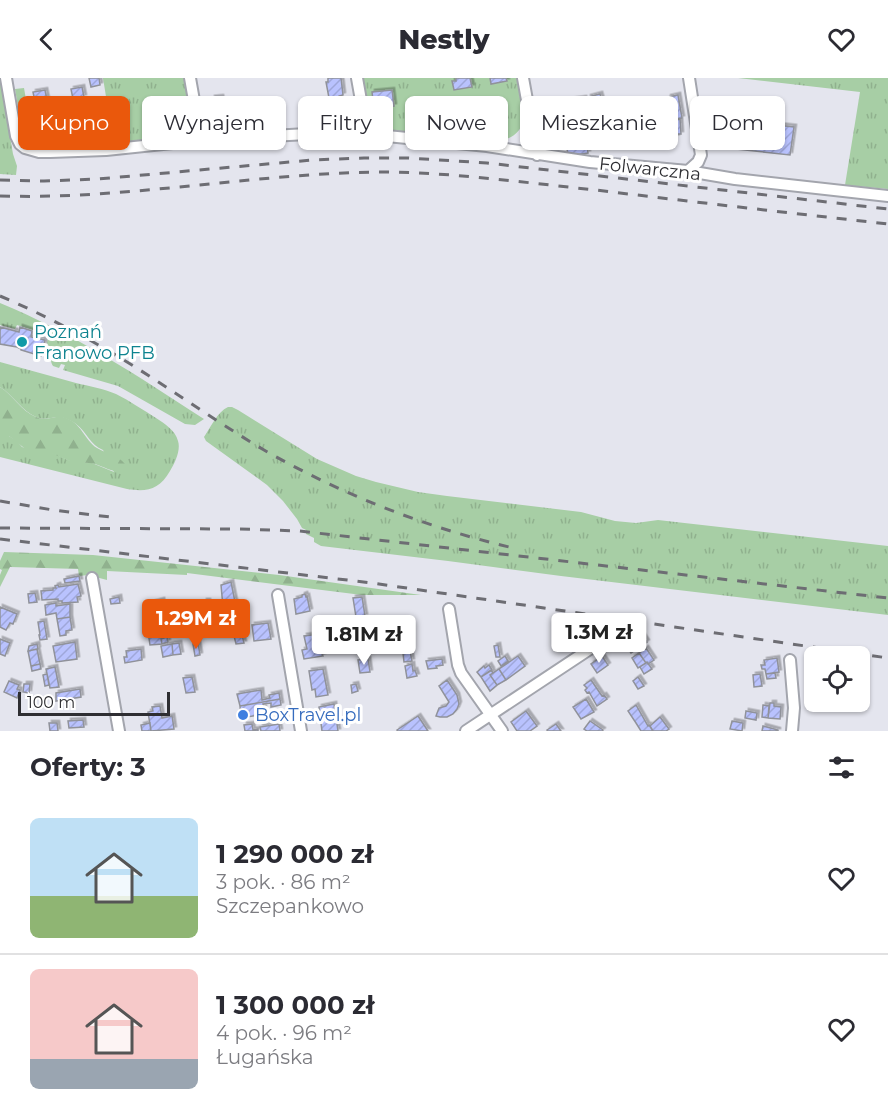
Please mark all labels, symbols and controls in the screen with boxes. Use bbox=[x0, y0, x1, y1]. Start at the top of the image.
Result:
icon: back bbox=[30, 23, 63, 56]
text: Nestly bbox=[398, 23, 490, 56]
icon: heart bbox=[825, 23, 858, 56]
chip: Kupno bbox=[18, 96, 130, 150]
chip: Wynajem bbox=[142, 96, 286, 150]
chip: Filtry bbox=[298, 96, 393, 150]
chip: Nowe bbox=[405, 96, 508, 150]
chip: Mieszkanie bbox=[520, 96, 678, 150]
chip: Dom bbox=[690, 96, 785, 150]
street label: Folwarczna bbox=[598, 153, 702, 185]
place label: Poznań Franowo PFB bbox=[34, 321, 155, 364]
marker: Poznań Franowo PFB bbox=[15, 335, 29, 349]
pin: 1.29M zł bbox=[134, 599, 258, 650]
text: 1.29M zł bbox=[156, 606, 236, 630]
pin: 1.3M zł bbox=[544, 613, 654, 664]
pin: 1.81M zł bbox=[302, 615, 426, 666]
text: 1.3M zł bbox=[565, 620, 633, 644]
text: 1.81M zł bbox=[326, 622, 402, 646]
map controls bbox=[804, 646, 870, 712]
button: locate bbox=[804, 646, 870, 712]
scale bar bbox=[18, 689, 170, 716]
text: 100 m bbox=[27, 693, 75, 712]
place label: BoxTravel.pl bbox=[255, 704, 361, 726]
marker: BoxTravel.pl bbox=[236, 708, 250, 722]
text: Oferty: 3 bbox=[30, 751, 146, 783]
icon: filters bbox=[825, 751, 858, 784]
text: 1 290 000 zł bbox=[216, 838, 373, 870]
icon: home bbox=[78, 842, 150, 914]
icon: heart bbox=[825, 862, 858, 895]
text: 3 pok. · 86 m² bbox=[216, 870, 351, 894]
text: Szczepankowo bbox=[216, 894, 364, 918]
text: 1 300 000 zł bbox=[216, 989, 375, 1021]
icon: home bbox=[78, 993, 150, 1065]
icon: heart bbox=[825, 1013, 858, 1046]
text: 4 pok. · 96 m² bbox=[216, 1021, 352, 1045]
text: Ługańska bbox=[216, 1045, 314, 1069]

